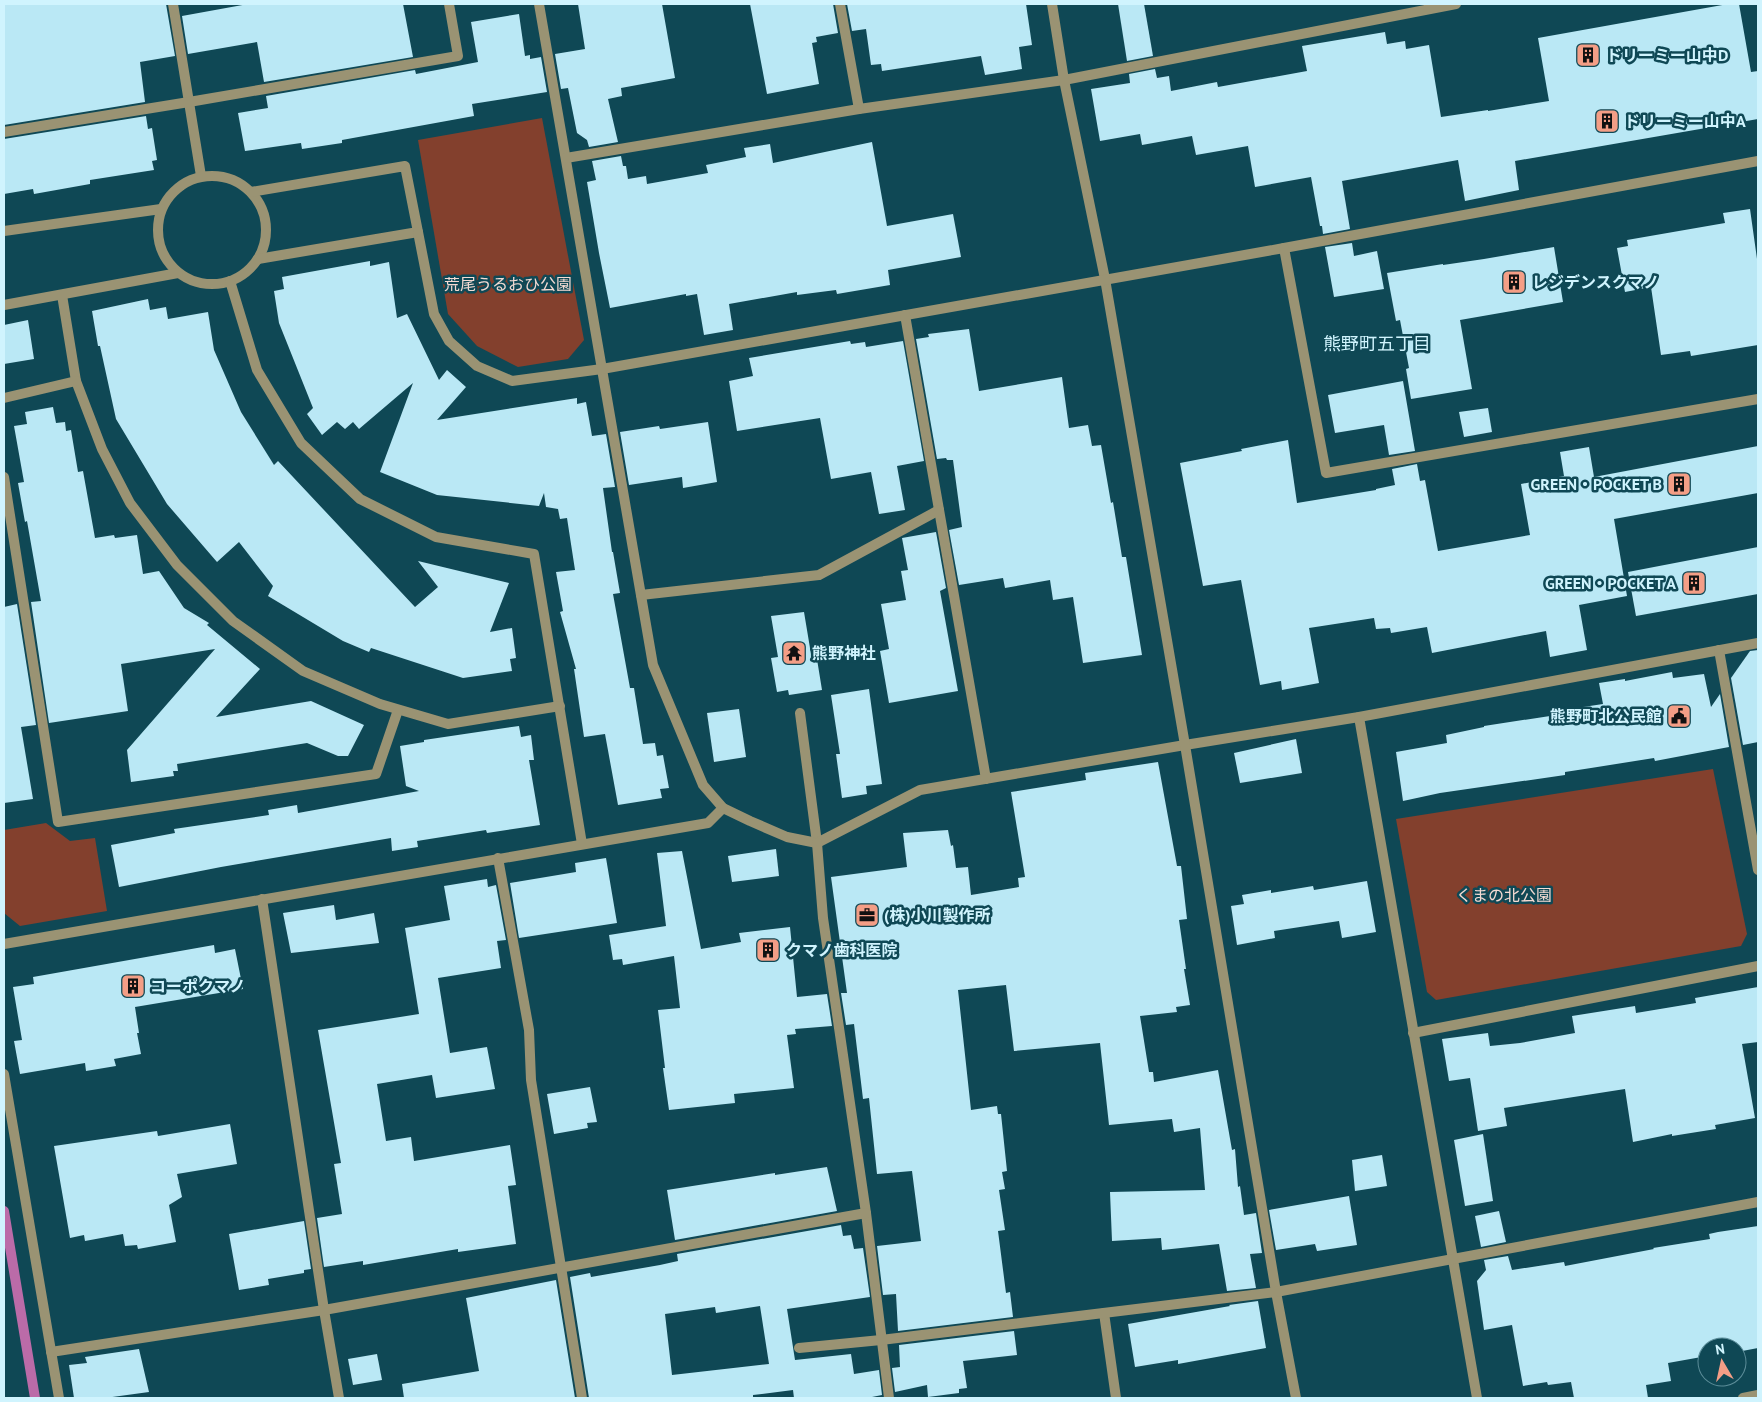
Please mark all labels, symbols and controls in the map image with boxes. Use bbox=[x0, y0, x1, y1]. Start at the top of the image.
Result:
building icon: ドリーミー山中D bbox=[1575, 42, 1601, 68]
place label: ドリーミー山中D bbox=[1606, 45, 1728, 65]
building icon: ドリーミー山中A bbox=[1594, 108, 1620, 134]
place label: ドリーミー山中A bbox=[1624, 111, 1746, 131]
building icon: レジデンスクマノ bbox=[1501, 269, 1527, 295]
place label: レジデンスクマノ bbox=[1532, 272, 1659, 292]
park label: 荒尾うるおひ公園 bbox=[444, 274, 572, 294]
district label: 熊野町五丁目 bbox=[1323, 332, 1431, 355]
building icon: GREEN・POCKET B bbox=[1666, 471, 1692, 497]
place label: GREEN・POCKET B bbox=[1531, 474, 1662, 494]
building icon: GREEN・POCKET A bbox=[1681, 570, 1707, 596]
place label: GREEN・POCKET A bbox=[1545, 573, 1676, 593]
temple icon: 熊野神社 bbox=[781, 640, 807, 666]
place label: 熊野神社 bbox=[812, 643, 876, 663]
public building icon: 熊野町北公民館 bbox=[1666, 703, 1692, 729]
place label: 熊野町北公民館 bbox=[1550, 706, 1662, 726]
park label: くまの北公園 bbox=[1456, 885, 1552, 905]
office icon: (株)小川製作所 bbox=[854, 902, 880, 928]
place label: (株)小川製作所 bbox=[884, 905, 990, 925]
building icon: クマノ歯科医院 bbox=[755, 937, 781, 963]
place label: クマノ歯科医院 bbox=[786, 940, 898, 960]
building icon: コーポクマノ bbox=[120, 973, 146, 999]
place label: コーポクマノ bbox=[150, 976, 246, 996]
north arrow bbox=[1697, 1337, 1747, 1387]
text: N bbox=[1714, 1340, 1726, 1359]

